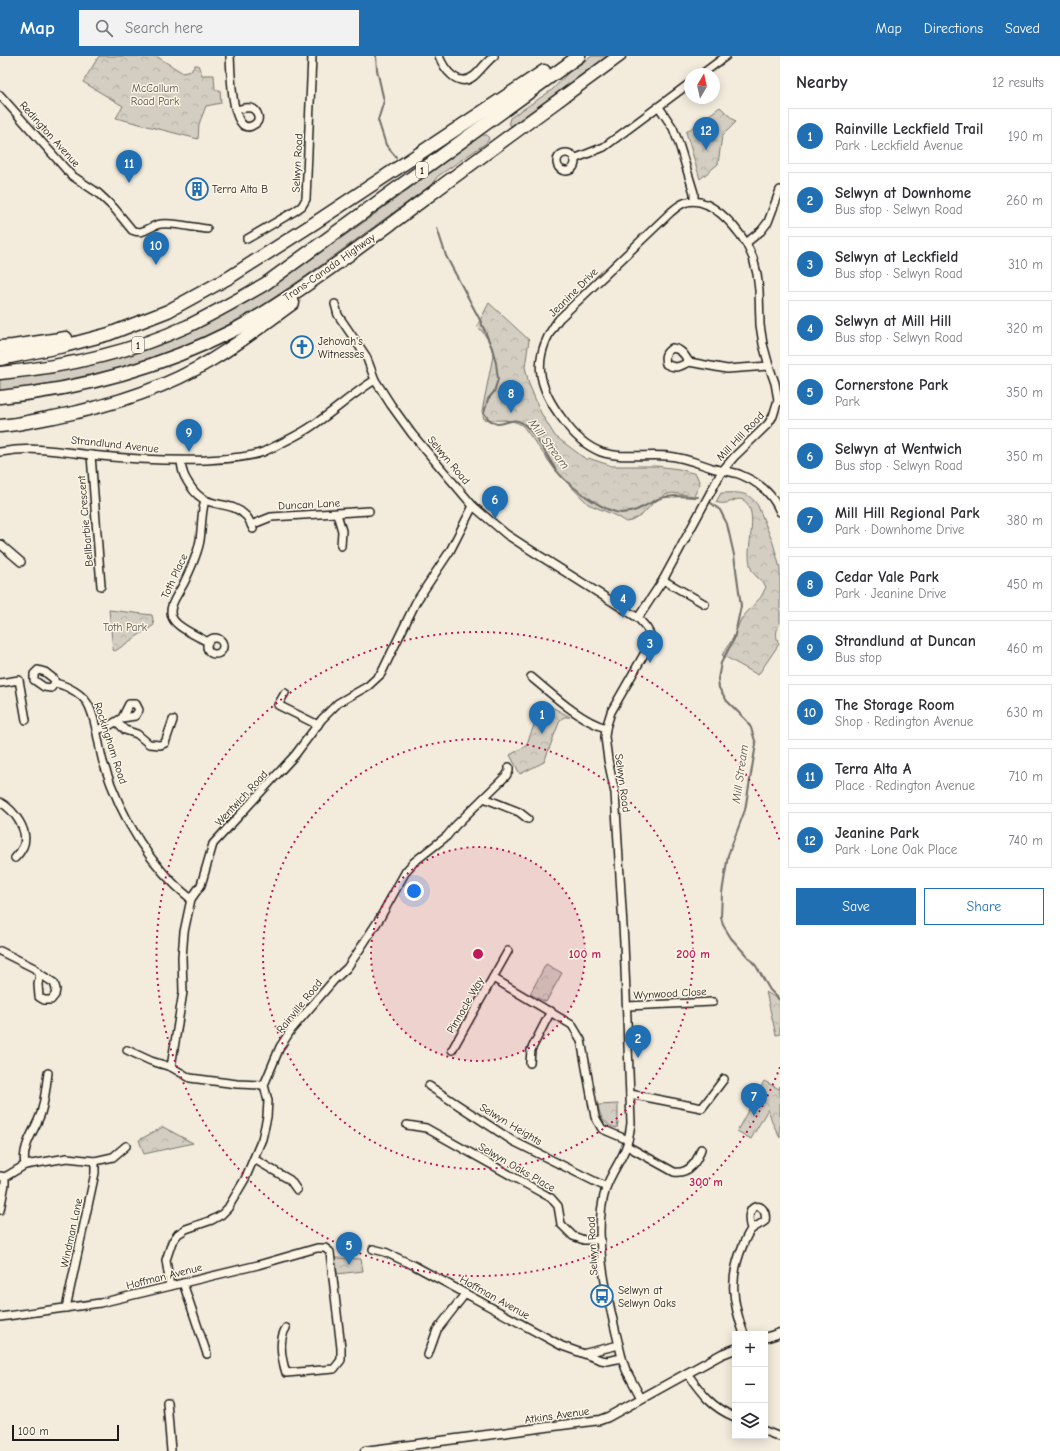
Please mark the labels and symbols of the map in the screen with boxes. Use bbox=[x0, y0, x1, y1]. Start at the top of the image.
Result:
north arrow bbox=[684, 68, 720, 104]
park label: McCallum Road Park bbox=[131, 82, 180, 108]
street label: Redington Avenue bbox=[17, 99, 83, 170]
pin: 12 bbox=[693, 117, 719, 150]
street label: Selwyn Road bbox=[289, 133, 306, 193]
pin: 11 bbox=[116, 150, 142, 183]
road number: 1 bbox=[416, 162, 428, 178]
building icon: Terra Alta B bbox=[184, 176, 210, 202]
place label: Terra Alta B bbox=[212, 183, 268, 196]
street label: Trans-Canada Highway bbox=[281, 231, 378, 304]
pin: 10 bbox=[143, 232, 169, 265]
street label: Jeanine Drive bbox=[546, 265, 601, 319]
church icon: Jehovah's Witnesses bbox=[289, 334, 315, 360]
place label: Jehovah's Witnesses bbox=[318, 335, 364, 361]
road number: 1 bbox=[132, 337, 144, 353]
pin: 8 bbox=[498, 380, 524, 413]
street label: Mill Hill Road bbox=[714, 409, 767, 463]
water label: Mill Stream bbox=[525, 415, 572, 472]
pin: 9 bbox=[176, 419, 202, 452]
street label: Strandlund Avenue bbox=[70, 433, 160, 456]
street label: Selwyn Road bbox=[425, 434, 473, 487]
street label: Bellbarbie Crescent bbox=[75, 474, 96, 567]
pin: 6 bbox=[482, 486, 508, 519]
street label: Duncan Lane bbox=[278, 496, 341, 513]
street label: Toth Place bbox=[158, 551, 191, 601]
pin: 4 bbox=[610, 585, 636, 618]
park label: Toth Park bbox=[103, 621, 148, 634]
pin: 3 bbox=[637, 630, 663, 663]
street label: Rockingham Road bbox=[91, 701, 130, 786]
pin: 1 bbox=[529, 701, 555, 734]
water label: Mill Stream bbox=[729, 744, 751, 805]
street label: Selwyn Road bbox=[612, 753, 633, 813]
street label: Wentwich Road bbox=[212, 768, 271, 829]
your location bbox=[404, 881, 424, 901]
centre of rings bbox=[471, 947, 485, 961]
text: 100 m bbox=[569, 947, 601, 961]
text: 200 m bbox=[676, 947, 710, 961]
street label: Pinnacle Way bbox=[444, 975, 487, 1036]
street label: Rainville Road bbox=[274, 977, 325, 1036]
street label: Wynwood Close bbox=[633, 985, 707, 1002]
pin: 2 bbox=[625, 1025, 651, 1058]
pin: 7 bbox=[741, 1083, 767, 1116]
street label: Selwyn Heights bbox=[477, 1101, 545, 1148]
street label: Selwyn Oaks Place bbox=[476, 1140, 558, 1195]
text: 300 m bbox=[689, 1175, 723, 1189]
street label: Windman Lane bbox=[58, 1197, 85, 1269]
street label: Selwyn Road bbox=[584, 1216, 601, 1276]
pin: 5 bbox=[336, 1232, 362, 1265]
street label: Hoffman Avenue bbox=[125, 1261, 204, 1292]
street label: Hoffman Avenue bbox=[458, 1273, 532, 1322]
bus stop icon: Selwyn at Selwyn Oaks bbox=[589, 1283, 615, 1309]
place label: Selwyn at Selwyn Oaks bbox=[618, 1284, 676, 1310]
street label: Atkins Avenue bbox=[524, 1404, 591, 1426]
scale bar bbox=[12, 1423, 119, 1442]

